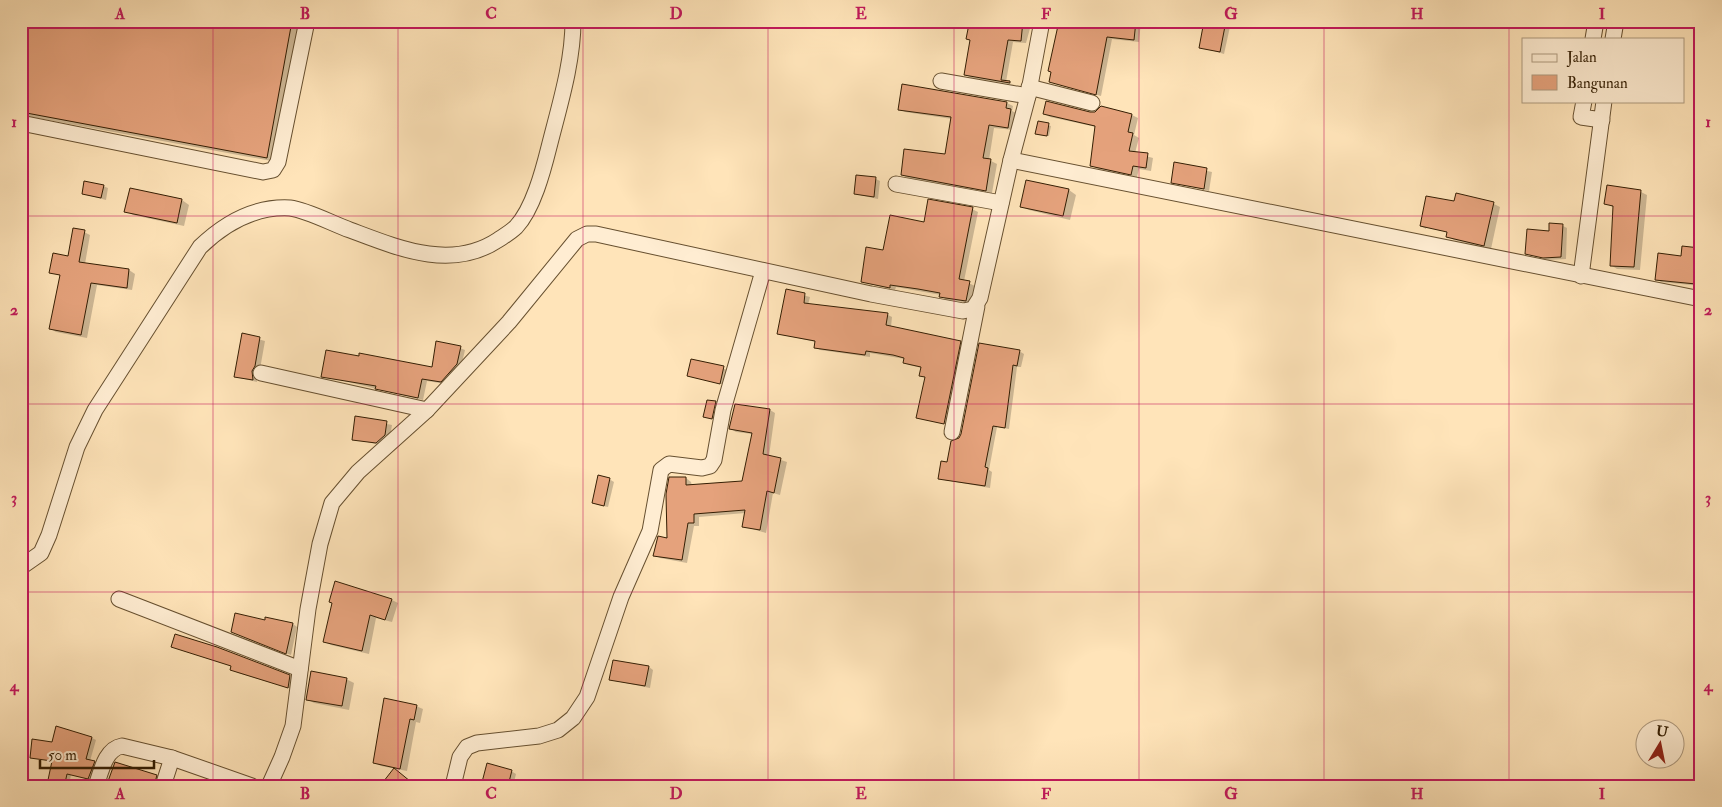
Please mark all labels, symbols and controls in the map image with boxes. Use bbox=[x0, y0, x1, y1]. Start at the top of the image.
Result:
text: A bbox=[114, 4, 126, 24]
text: B bbox=[300, 4, 310, 24]
text: C bbox=[485, 4, 497, 24]
text: D bbox=[669, 4, 683, 24]
text: E bbox=[855, 4, 867, 24]
text: F bbox=[1041, 4, 1051, 24]
text: G bbox=[1224, 4, 1238, 24]
text: H bbox=[1410, 4, 1424, 24]
text: I bbox=[1599, 4, 1606, 24]
legend bbox=[1522, 38, 1684, 102]
text: Jalan bbox=[1566, 48, 1597, 68]
text: Bangunan bbox=[1567, 74, 1628, 93]
text: 1 bbox=[11, 112, 17, 132]
text: 1 bbox=[1705, 112, 1711, 132]
text: 2 bbox=[10, 300, 18, 320]
text: 2 bbox=[1704, 300, 1712, 320]
text: 3 bbox=[11, 488, 17, 508]
text: 3 bbox=[1705, 488, 1711, 508]
text: 4 bbox=[9, 676, 20, 696]
text: 4 bbox=[1703, 676, 1714, 696]
north arrow bbox=[1634, 720, 1684, 770]
text: U bbox=[1655, 722, 1670, 741]
scale bar bbox=[40, 737, 154, 769]
text: 50 m bbox=[48, 746, 77, 765]
text: A bbox=[114, 784, 126, 804]
text: B bbox=[300, 784, 310, 804]
text: C bbox=[485, 784, 497, 804]
text: D bbox=[669, 784, 683, 804]
text: E bbox=[855, 784, 867, 804]
text: F bbox=[1041, 784, 1051, 804]
text: G bbox=[1224, 784, 1238, 804]
text: H bbox=[1410, 784, 1424, 804]
text: I bbox=[1599, 784, 1606, 804]

